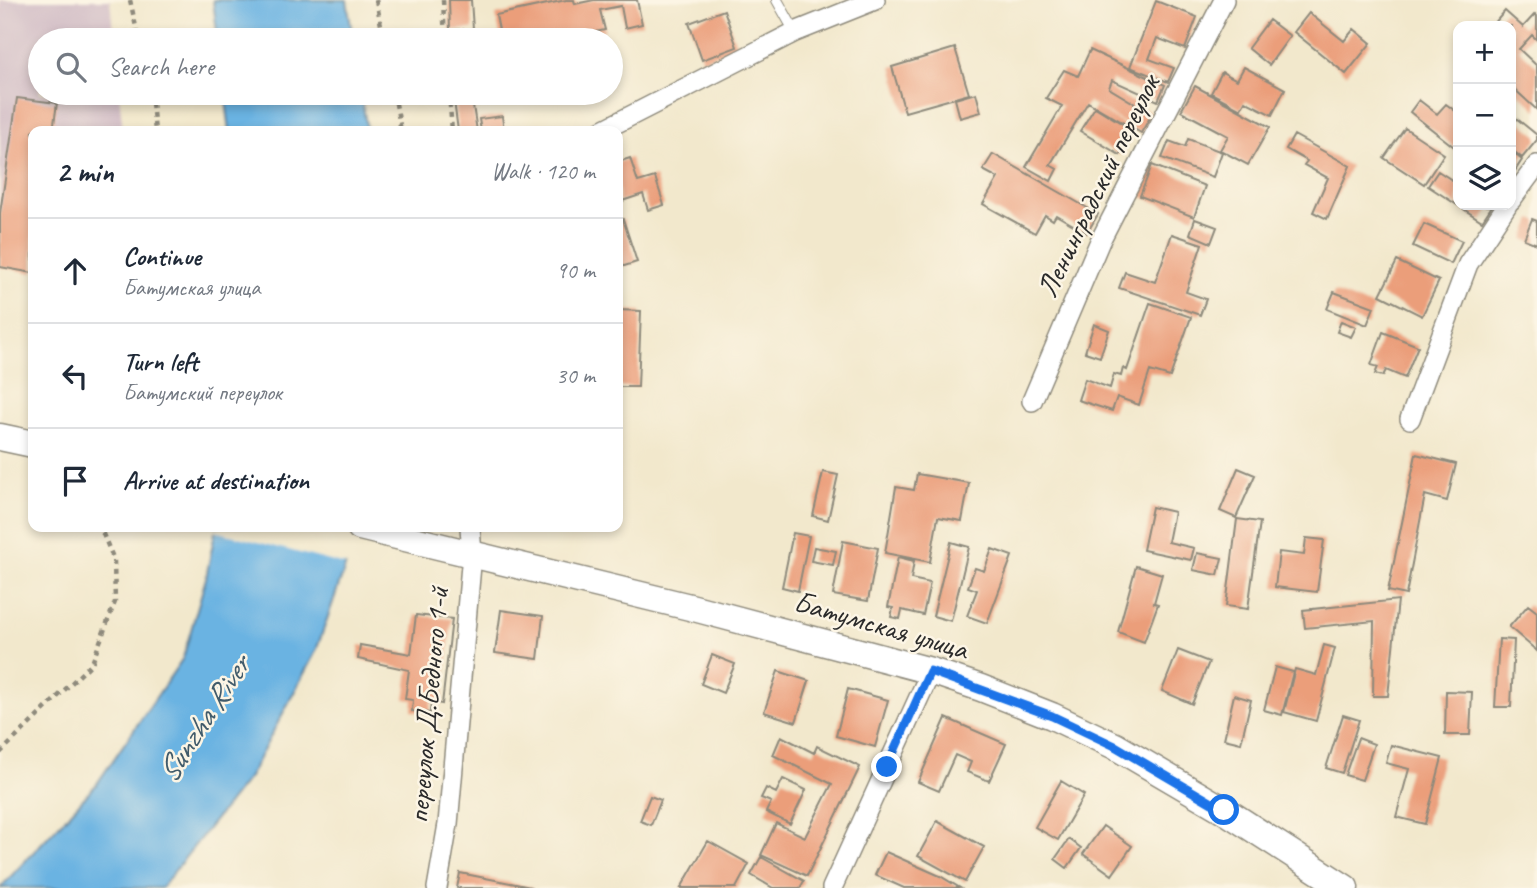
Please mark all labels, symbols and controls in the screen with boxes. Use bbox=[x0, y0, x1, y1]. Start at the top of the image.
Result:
map controls bbox=[1453, 21, 1516, 210]
button: + bbox=[1453, 21, 1516, 84]
search box bbox=[28, 28, 623, 105]
icon: search bbox=[52, 48, 90, 86]
text: Search here bbox=[108, 50, 214, 83]
street label: Ленинградский переулок bbox=[1028, 66, 1169, 303]
button: − bbox=[1453, 84, 1516, 147]
button: layers bbox=[1453, 147, 1516, 210]
text: 2 min bbox=[56, 153, 113, 191]
text: Walk · 120 m bbox=[491, 157, 595, 186]
text: Continue bbox=[123, 240, 201, 273]
icon: ahead bbox=[56, 252, 94, 290]
text: 90 m bbox=[556, 256, 595, 285]
text: Батумская улица bbox=[123, 273, 260, 302]
text: Turn left bbox=[123, 345, 198, 378]
icon: left bbox=[56, 357, 94, 395]
text: 30 m bbox=[556, 361, 595, 390]
text: Батумский переулок bbox=[123, 378, 282, 407]
icon: arrive bbox=[56, 462, 94, 500]
text: Arrive at destination bbox=[123, 464, 309, 497]
street label: Батумская улица bbox=[790, 582, 974, 668]
street label: переулок Д.Бедного 1-й bbox=[399, 584, 457, 825]
water label: Sunzha River bbox=[148, 645, 262, 790]
route end bbox=[871, 751, 902, 782]
route start bbox=[1208, 794, 1239, 825]

